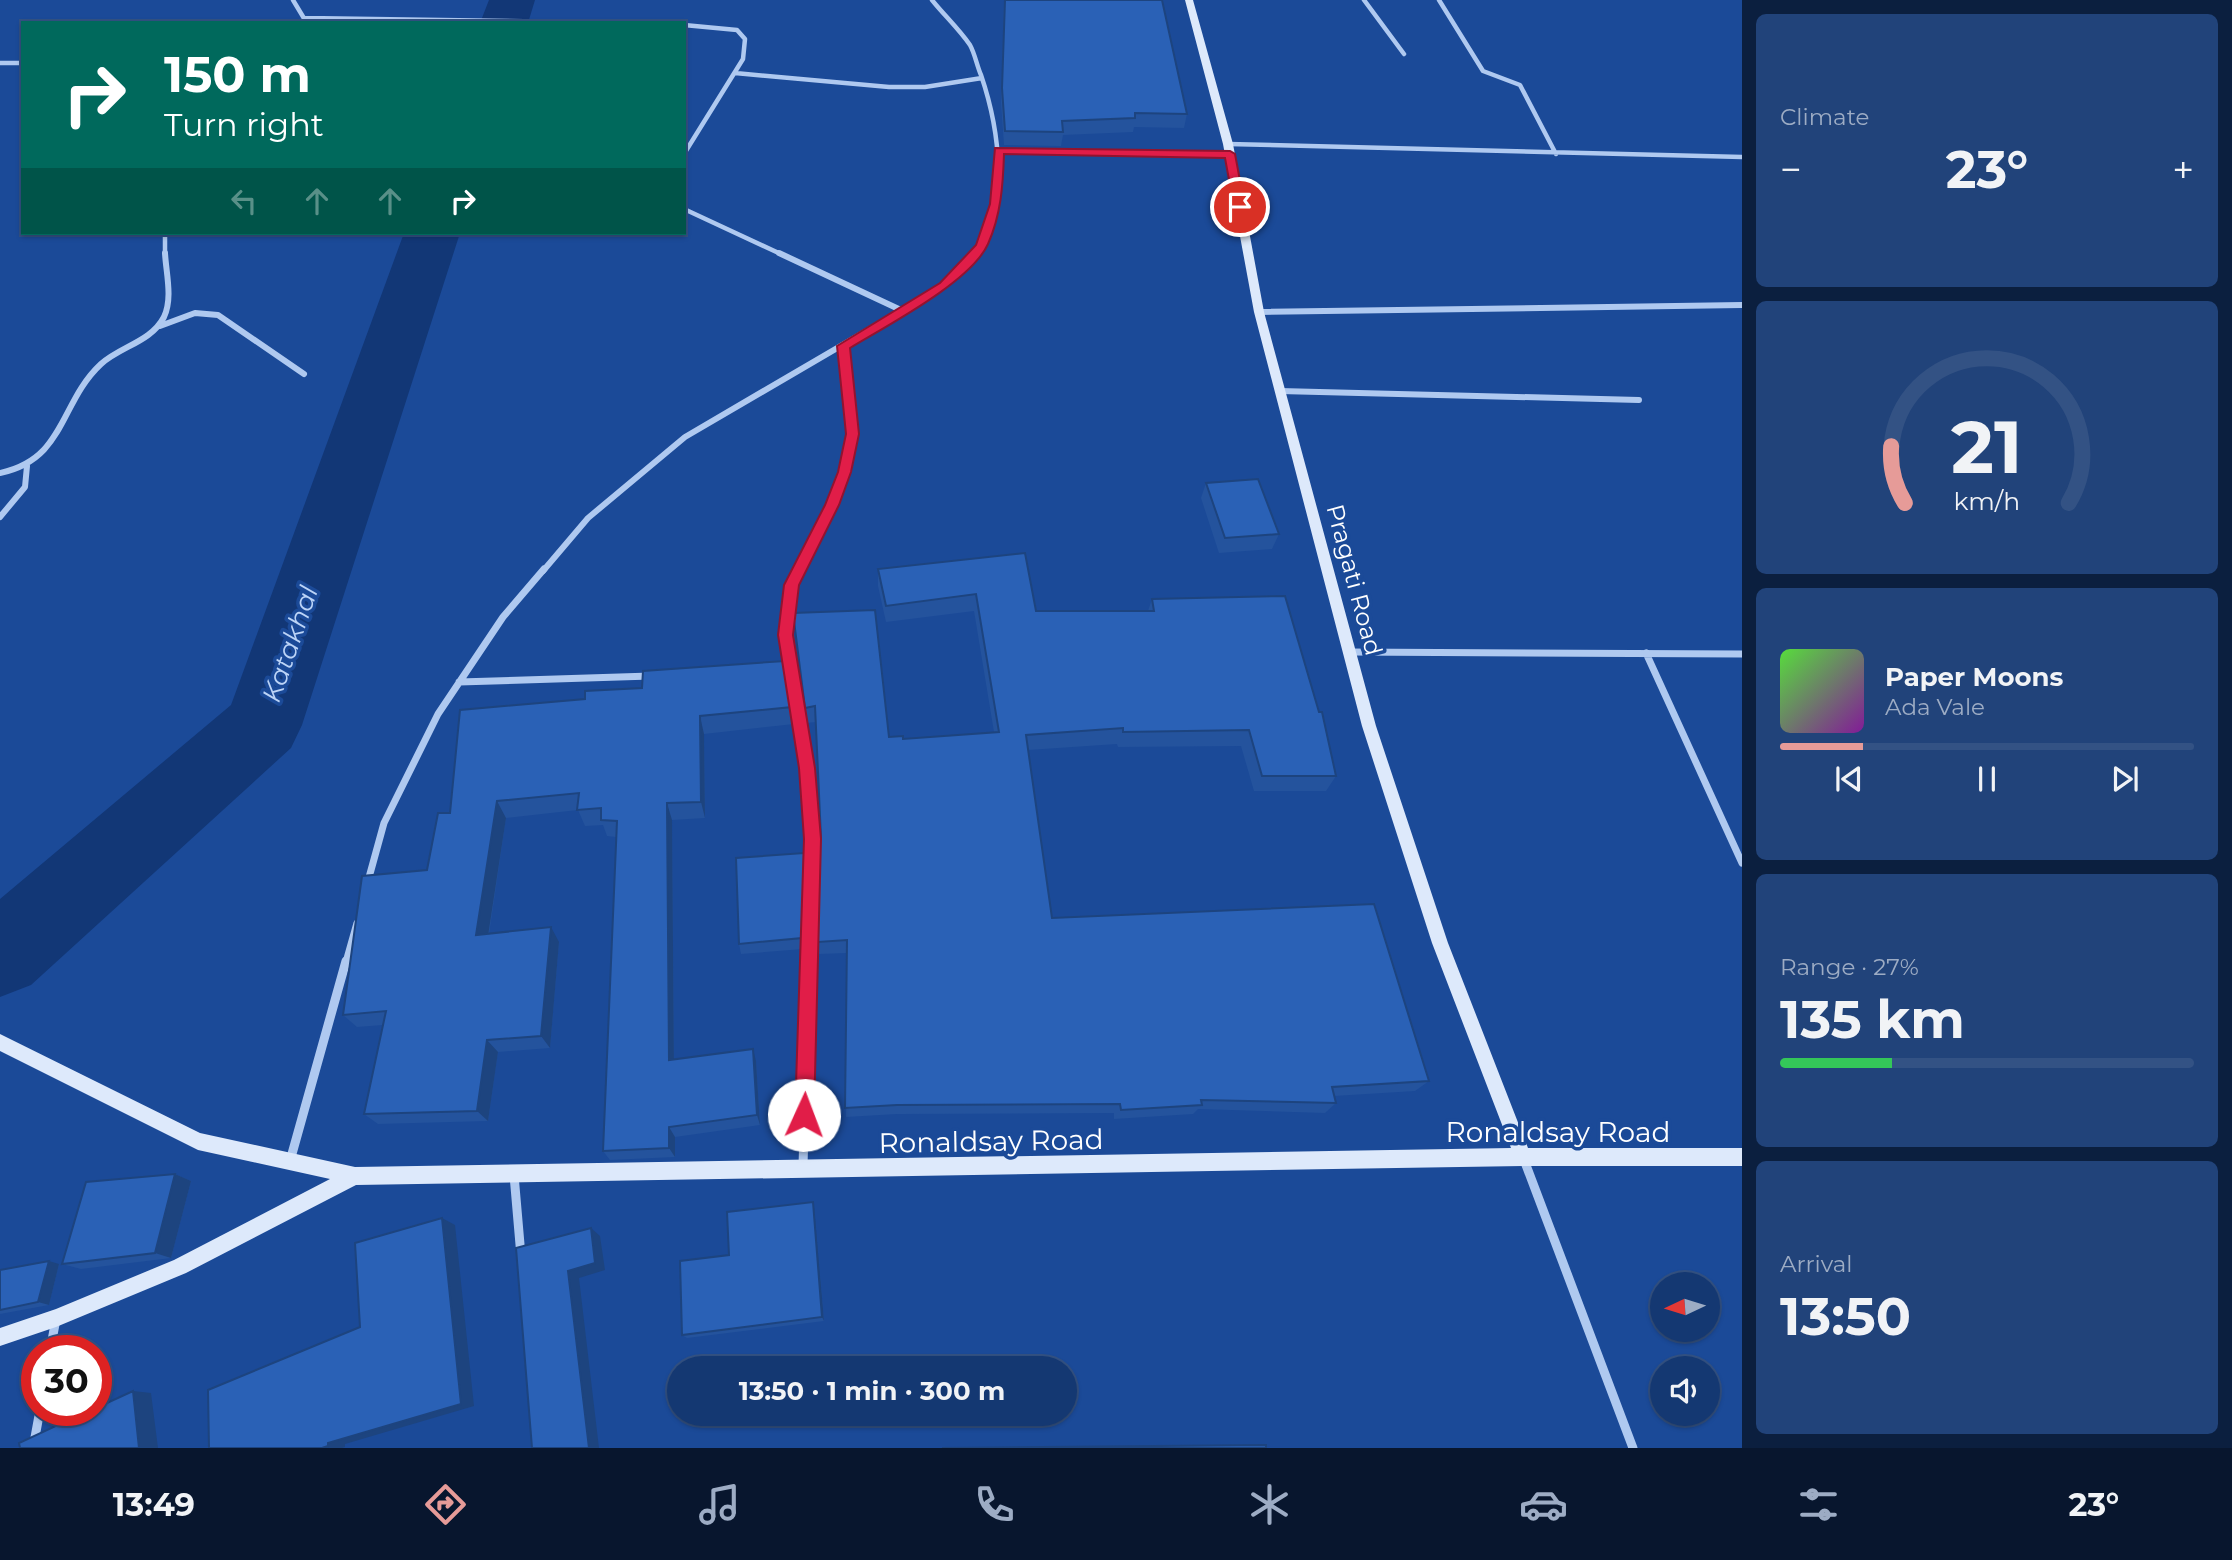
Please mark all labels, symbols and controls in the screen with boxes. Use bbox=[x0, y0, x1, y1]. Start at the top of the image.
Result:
text: 150 m bbox=[164, 45, 311, 104]
icon: right bbox=[49, 49, 140, 140]
text: Climate bbox=[1780, 103, 1869, 131]
text: Turn right bbox=[164, 105, 324, 144]
text: 23° bbox=[1946, 138, 2028, 201]
text: − bbox=[1780, 146, 1802, 193]
text: + bbox=[2172, 146, 2194, 193]
pin bbox=[1210, 177, 1270, 237]
icon: left bbox=[225, 182, 263, 220]
icon: ahead bbox=[298, 182, 336, 220]
icon: ahead bbox=[371, 182, 409, 220]
icon: right bbox=[444, 182, 482, 220]
icon: arrive bbox=[1221, 188, 1259, 226]
text: 21 bbox=[1951, 404, 2023, 492]
text: km/h bbox=[1954, 486, 2020, 516]
street label: Pragati Road bbox=[1320, 501, 1389, 659]
water label: Katakhal bbox=[255, 582, 325, 706]
text: Paper Moons bbox=[1885, 661, 2063, 693]
text: Ada Vale bbox=[1885, 693, 1985, 721]
icon: previous bbox=[1830, 760, 1868, 798]
icon: pause bbox=[1968, 760, 2006, 798]
icon: next bbox=[2106, 760, 2144, 798]
text: Range · 27% bbox=[1780, 953, 1919, 981]
text: 135 km bbox=[1780, 988, 1965, 1051]
position arrow bbox=[767, 1078, 841, 1152]
street label: Ronaldsay Road bbox=[1445, 1115, 1671, 1149]
street label: Ronaldsay Road bbox=[878, 1122, 1104, 1160]
text: Arrival bbox=[1780, 1250, 1853, 1278]
north arrow bbox=[1650, 1272, 1720, 1342]
map controls bbox=[1650, 1272, 1720, 1426]
text: 13:50 bbox=[1780, 1285, 1911, 1348]
speed limit sign: 30 bbox=[21, 1335, 112, 1426]
button: sound bbox=[1650, 1356, 1720, 1426]
text: 13:50 · 1 min · 300 m bbox=[739, 1375, 1005, 1407]
icon: directions bbox=[421, 1480, 470, 1529]
icon: music bbox=[695, 1480, 744, 1529]
icon: phone bbox=[970, 1480, 1019, 1529]
icon: climate bbox=[1245, 1480, 1294, 1529]
icon: car bbox=[1519, 1480, 1568, 1529]
icon: filters bbox=[1794, 1480, 1843, 1529]
text: 13:49 bbox=[113, 1485, 195, 1524]
text: 23° bbox=[2068, 1485, 2119, 1524]

